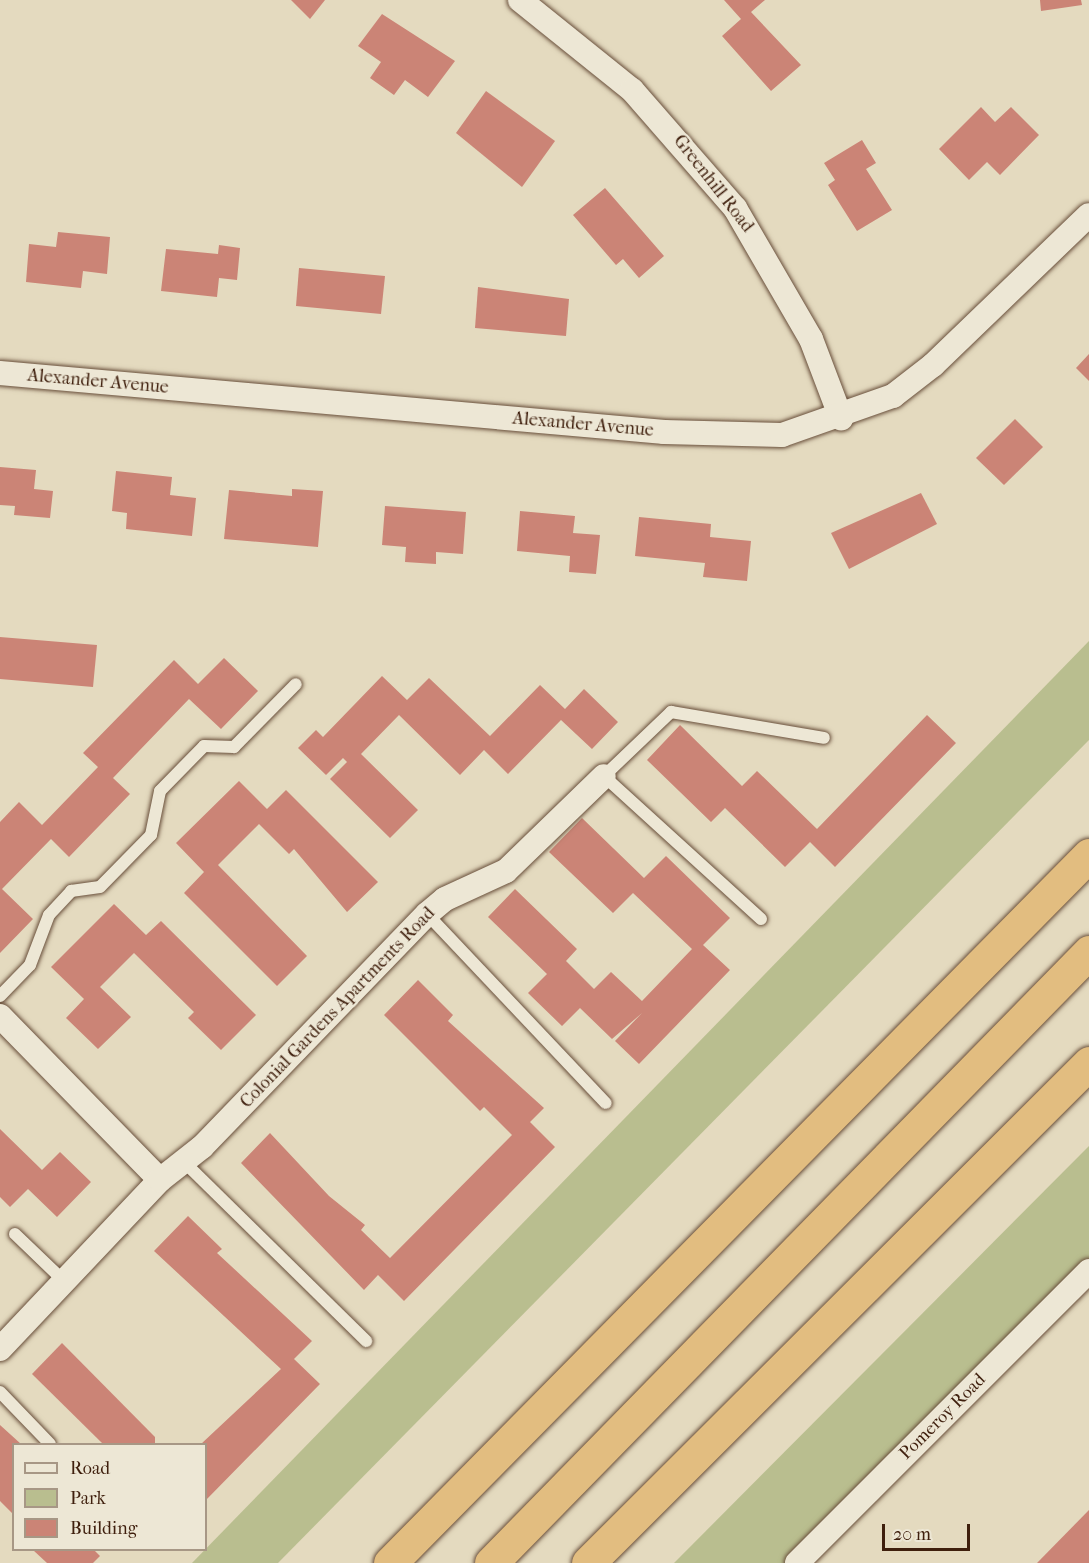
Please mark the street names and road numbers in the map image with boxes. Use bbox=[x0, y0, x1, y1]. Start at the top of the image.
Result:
street label: Greenhill Road bbox=[668, 131, 758, 237]
street label: Alexander Avenue bbox=[26, 365, 170, 399]
street label: Alexander Avenue bbox=[511, 408, 655, 442]
street label: Colonial Gardens Apartments Road bbox=[236, 903, 440, 1113]
street label: Pomeroy Road bbox=[895, 1369, 991, 1465]

